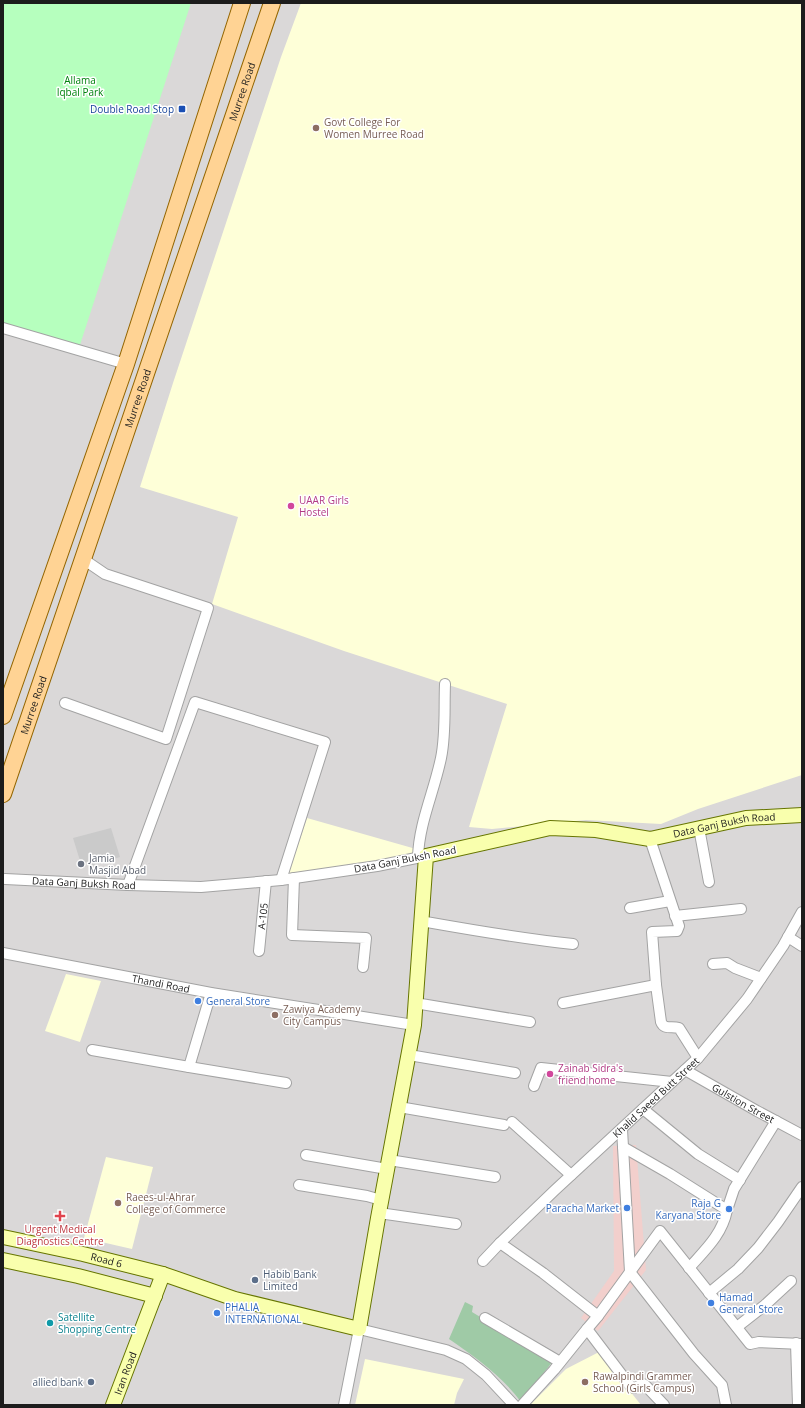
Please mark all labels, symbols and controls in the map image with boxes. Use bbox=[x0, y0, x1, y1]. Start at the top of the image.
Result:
street label: Murree Road bbox=[225, 60, 258, 123]
park label: Allama Iqbal Park bbox=[57, 73, 104, 99]
place label: Double Road Stop bbox=[90, 102, 174, 116]
marker: Double Road Stop bbox=[177, 104, 187, 114]
place label: Govt College For Women Murree Road bbox=[324, 115, 424, 141]
marker: Govt College For Women Murree Road bbox=[311, 123, 321, 133]
street label: Murree Road bbox=[121, 367, 154, 429]
place label: UAAR Girls Hostel bbox=[299, 493, 349, 519]
marker: UAAR Girls Hostel bbox=[286, 501, 296, 511]
street label: Murree Road bbox=[17, 674, 50, 736]
street label: Data Ganj Buksh Road bbox=[672, 809, 776, 841]
street label: Data Ganj Buksh Road bbox=[353, 842, 457, 876]
place label: Jamia Masjid Abad bbox=[88, 851, 146, 877]
marker: Jamia Masjid Abad bbox=[76, 859, 86, 869]
street label: Data Ganj Buksh Road bbox=[32, 873, 136, 892]
street label: A-105 bbox=[254, 902, 271, 930]
street label: Thandi Road bbox=[131, 971, 191, 996]
place label: General Store bbox=[206, 994, 271, 1008]
marker: General Store bbox=[193, 996, 203, 1006]
place label: Zawiya Academy City Campus bbox=[283, 1002, 361, 1028]
marker: Zawiya Academy City Campus bbox=[270, 1010, 280, 1020]
street label: Khalid Saeed Butt Street bbox=[609, 1053, 702, 1141]
place label: Zainab Sidra's friend home bbox=[558, 1061, 623, 1087]
marker: Zainab Sidra's friend home bbox=[545, 1069, 555, 1079]
street label: Gulstion Street bbox=[710, 1080, 777, 1126]
place label: Raees-ul-Ahrar College of Commerce bbox=[126, 1190, 226, 1216]
place label: Raja G Karyana Store bbox=[656, 1196, 721, 1222]
marker: Raees-ul-Ahrar College of Commerce bbox=[113, 1198, 123, 1208]
place label: Paracha Market bbox=[546, 1201, 619, 1215]
marker: Paracha Market bbox=[622, 1203, 632, 1213]
marker: Raja G Karyana Store bbox=[724, 1204, 734, 1214]
marker: Urgent Medical Diagnostics Centre bbox=[54, 1210, 66, 1222]
place label: Urgent Medical Diagnostics Centre bbox=[16, 1222, 104, 1248]
street label: Road 6 bbox=[89, 1249, 124, 1271]
place label: Habib Bank Limited bbox=[263, 1267, 317, 1293]
marker: Habib Bank Limited bbox=[250, 1275, 260, 1285]
place label: Hamad General Store bbox=[719, 1290, 784, 1316]
marker: Hamad General Store bbox=[706, 1298, 716, 1308]
place label: PHALIA INTERNATIONAL bbox=[225, 1300, 302, 1326]
marker: PHALIA INTERNATIONAL bbox=[212, 1308, 222, 1318]
place label: Satellite Shopping Centre bbox=[58, 1310, 136, 1336]
marker: Satellite Shopping Centre bbox=[45, 1318, 55, 1328]
street label: Iran Road bbox=[111, 1350, 140, 1397]
place label: Rawalpindi Grammer School (Girls Campus) bbox=[593, 1369, 694, 1395]
place label: allied bank bbox=[32, 1375, 84, 1389]
marker: allied bank bbox=[86, 1377, 96, 1387]
marker: Rawalpindi Grammer School (Girls Campus) bbox=[580, 1377, 590, 1387]

